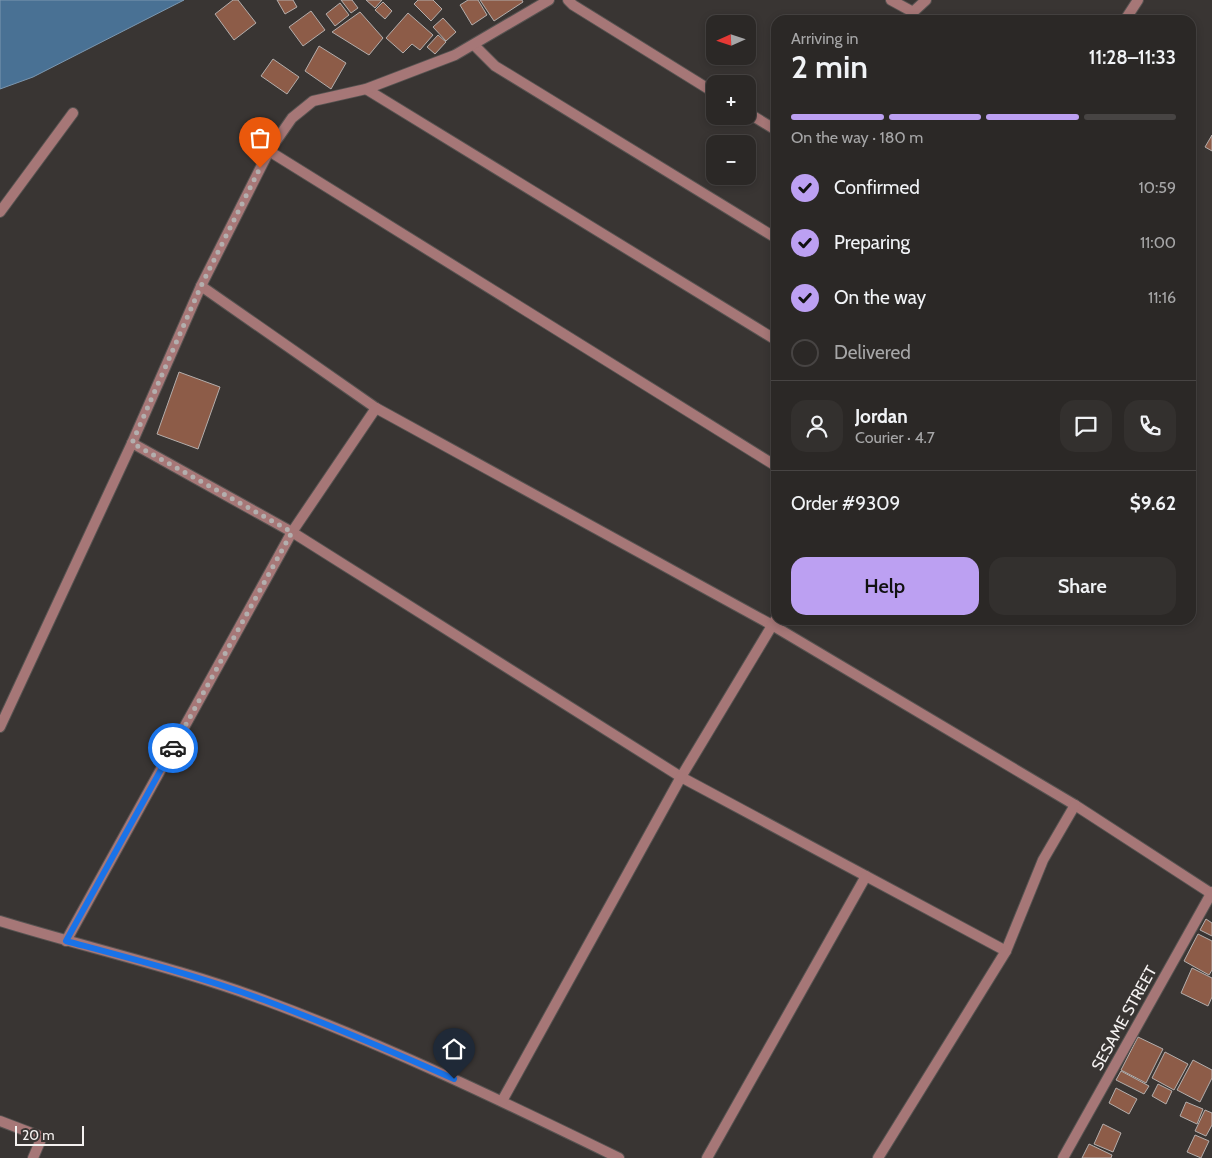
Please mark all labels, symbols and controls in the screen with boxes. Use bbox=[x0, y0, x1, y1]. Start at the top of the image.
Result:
north arrow bbox=[706, 15, 756, 65]
map controls bbox=[706, 15, 756, 185]
text: Arriving in bbox=[791, 29, 858, 48]
text: 11:28–11:33 bbox=[1089, 46, 1176, 69]
text: 2 min bbox=[791, 47, 868, 86]
button: + bbox=[706, 75, 756, 125]
pin bbox=[239, 117, 281, 168]
icon: bag bbox=[246, 124, 274, 152]
text: On the way · 180 m bbox=[791, 128, 923, 147]
button: − bbox=[706, 135, 756, 185]
icon: check bbox=[791, 174, 819, 202]
text: Confirmed bbox=[834, 176, 920, 199]
text: 10:59 bbox=[1139, 178, 1176, 197]
icon: check bbox=[791, 229, 819, 257]
text: Preparing bbox=[834, 231, 910, 254]
text: 11:00 bbox=[1140, 233, 1176, 252]
icon: check bbox=[791, 284, 819, 312]
text: On the way bbox=[834, 286, 926, 309]
text: 11:16 bbox=[1148, 288, 1176, 307]
text: Delivered bbox=[834, 341, 911, 364]
button: person bbox=[791, 400, 843, 452]
button: chat bbox=[1060, 400, 1112, 452]
button: phone bbox=[1124, 400, 1176, 452]
text: Jordan bbox=[855, 405, 908, 428]
text: Courier · 4.7 bbox=[855, 428, 935, 447]
text: Order #9309 bbox=[791, 492, 900, 515]
text: $9.62 bbox=[1130, 492, 1176, 515]
button: Help bbox=[791, 557, 979, 615]
button: Share bbox=[989, 557, 1176, 615]
courier bbox=[148, 723, 198, 773]
icon: car bbox=[159, 734, 187, 762]
street label: SESAME STREET bbox=[1087, 962, 1161, 1074]
pin bbox=[433, 1028, 475, 1079]
icon: home bbox=[440, 1035, 468, 1063]
scale bar bbox=[15, 1123, 84, 1146]
text: 20 m bbox=[22, 1126, 55, 1144]

